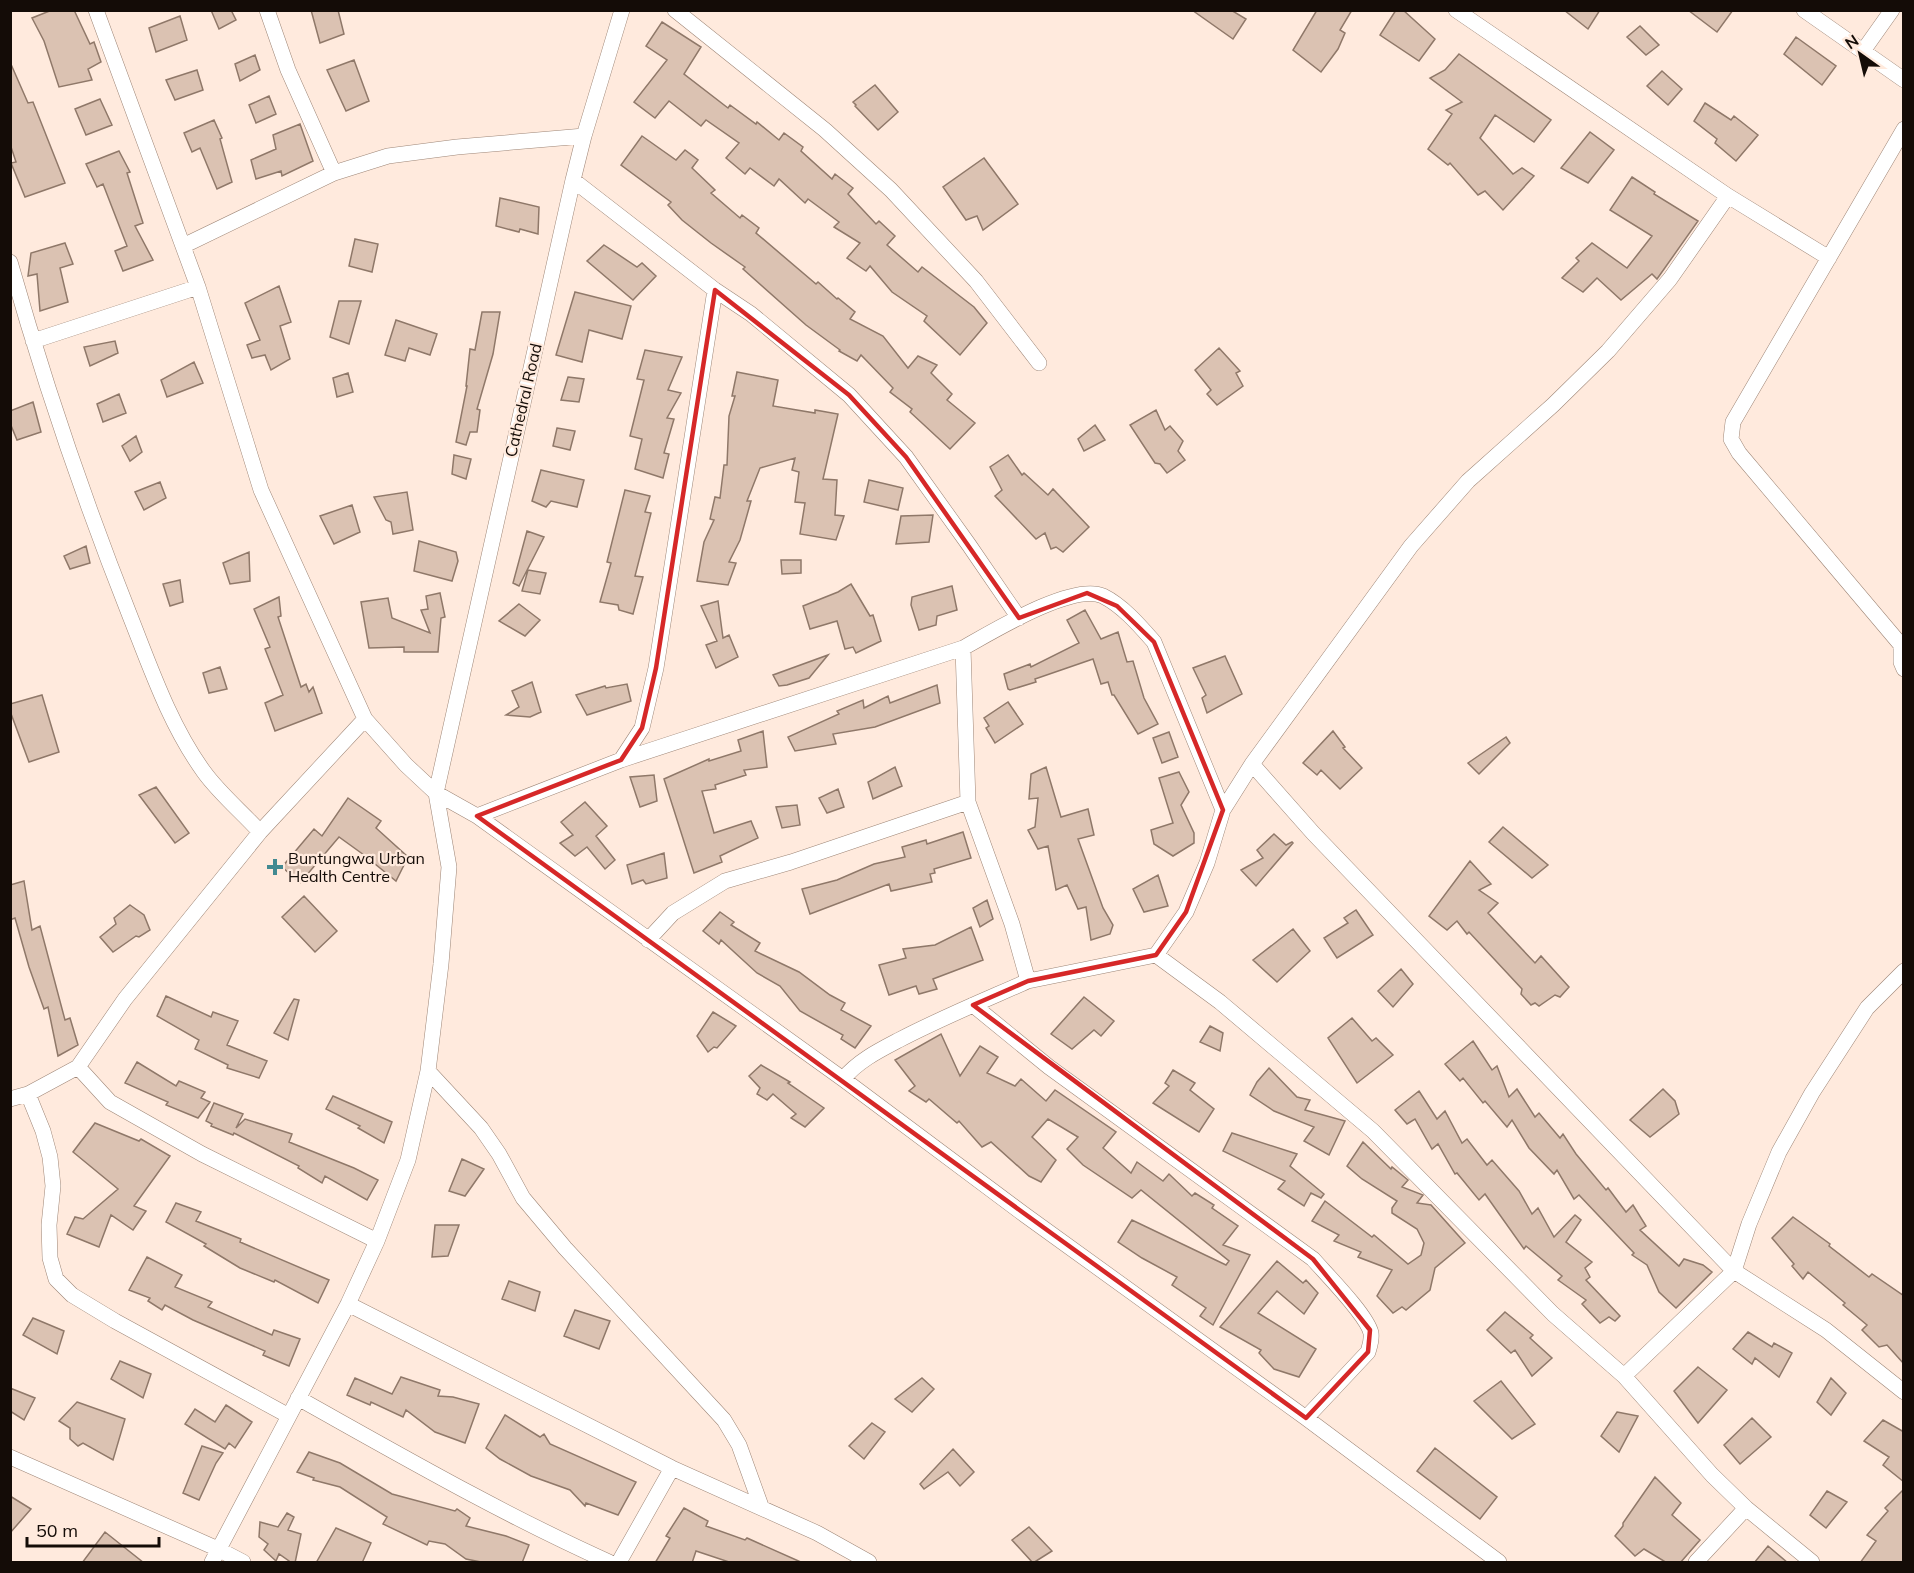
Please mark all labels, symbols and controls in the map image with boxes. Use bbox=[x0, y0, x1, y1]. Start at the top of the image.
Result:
north arrow bbox=[1830, 24, 1890, 84]
text: N bbox=[1841, 30, 1862, 53]
street label: Cathedral Road bbox=[500, 341, 546, 459]
place label: Buntungwa Urban Health Centre bbox=[288, 848, 425, 886]
marker: Buntungwa Urban Health Centre bbox=[266, 858, 284, 876]
scale bar bbox=[27, 1510, 159, 1548]
text: 50 m bbox=[36, 1519, 78, 1542]

